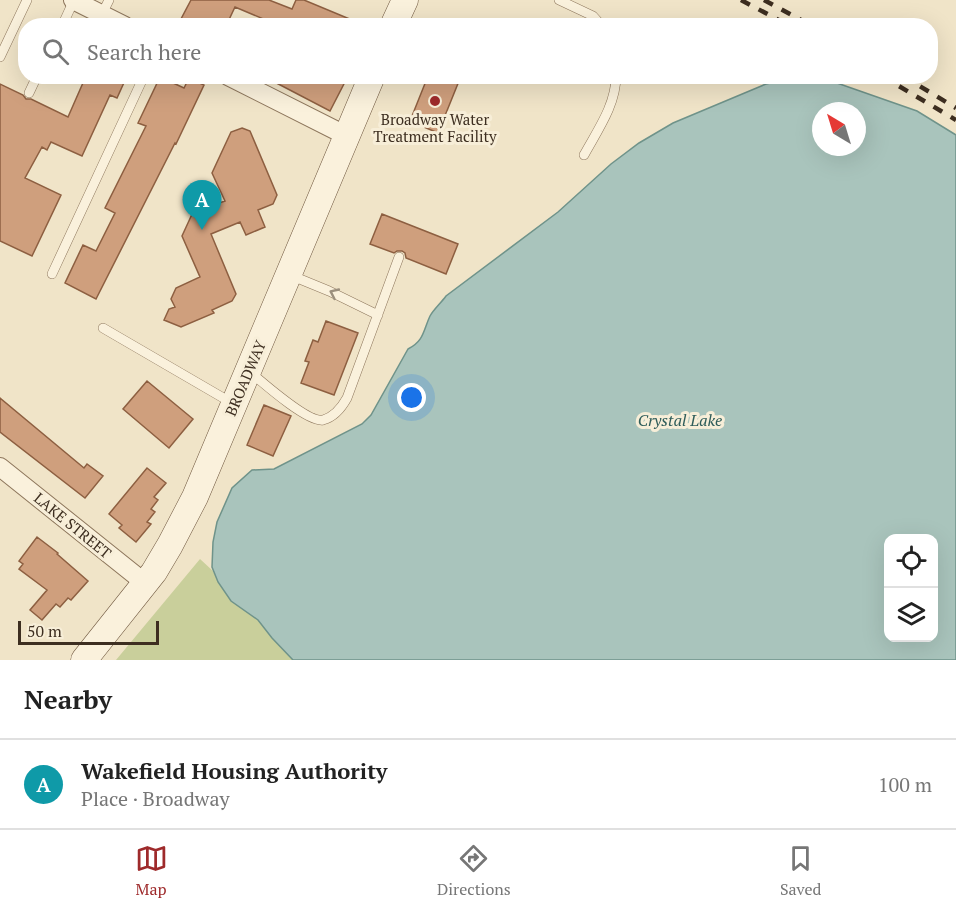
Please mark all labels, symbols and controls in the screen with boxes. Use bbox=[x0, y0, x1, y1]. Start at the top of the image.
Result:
search box bbox=[18, 18, 938, 84]
icon: search bbox=[39, 35, 72, 68]
text: Search here bbox=[87, 37, 201, 66]
marker: Broadway Water Treatment Facility bbox=[428, 94, 442, 108]
north arrow bbox=[812, 102, 866, 156]
place label: Broadway Water Treatment Facility bbox=[373, 109, 497, 146]
pin: A bbox=[182, 180, 222, 230]
one-way arrow bbox=[329, 289, 340, 301]
street label: BROADWAY bbox=[220, 337, 270, 419]
your location bbox=[397, 383, 426, 412]
water label: Crystal Lake bbox=[638, 409, 722, 431]
street label: LAKE STREET bbox=[30, 488, 116, 562]
map controls bbox=[884, 534, 938, 642]
button: locate bbox=[884, 534, 938, 588]
button: layers bbox=[884, 588, 938, 642]
scale bar bbox=[18, 618, 159, 646]
text: 50 m bbox=[27, 620, 62, 642]
text: Nearby bbox=[24, 682, 112, 716]
text: Wakefield Housing Authority bbox=[81, 756, 387, 785]
text: A bbox=[36, 771, 51, 798]
text: 100 m bbox=[878, 771, 932, 798]
text: Place · Broadway bbox=[81, 785, 230, 812]
tab: Map bbox=[135, 842, 168, 900]
tab: Directions bbox=[437, 842, 511, 900]
tab: Saved bbox=[780, 842, 821, 900]

